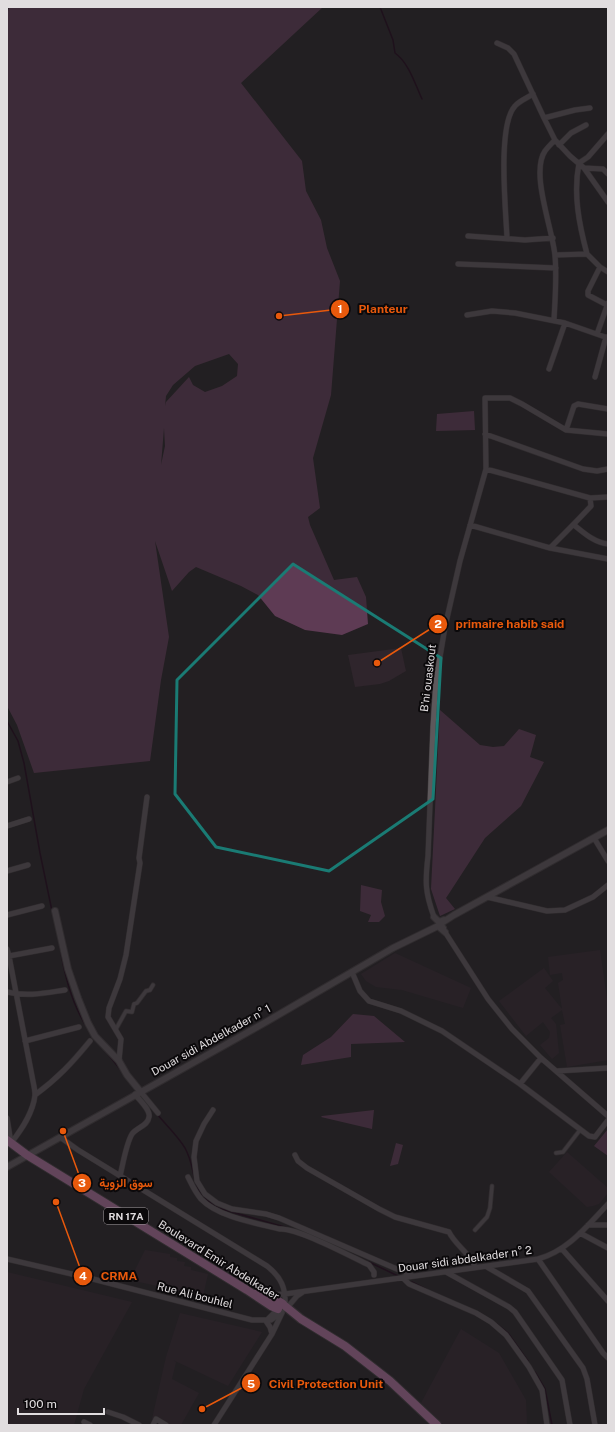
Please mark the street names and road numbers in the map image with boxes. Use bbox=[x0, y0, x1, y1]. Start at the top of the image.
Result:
street label: B'ni ouaskout bbox=[418, 643, 438, 713]
street label: Douar sidi Abdelkader n° 1 bbox=[149, 1002, 273, 1078]
road number: RN 17A bbox=[104, 1208, 148, 1224]
street label: Boulevard Emir Abdelkader bbox=[157, 1218, 281, 1302]
street label: Douar sidi abdelkader n° 2 bbox=[397, 1244, 533, 1274]
street label: Rue Ali bouhlel bbox=[156, 1280, 234, 1310]

